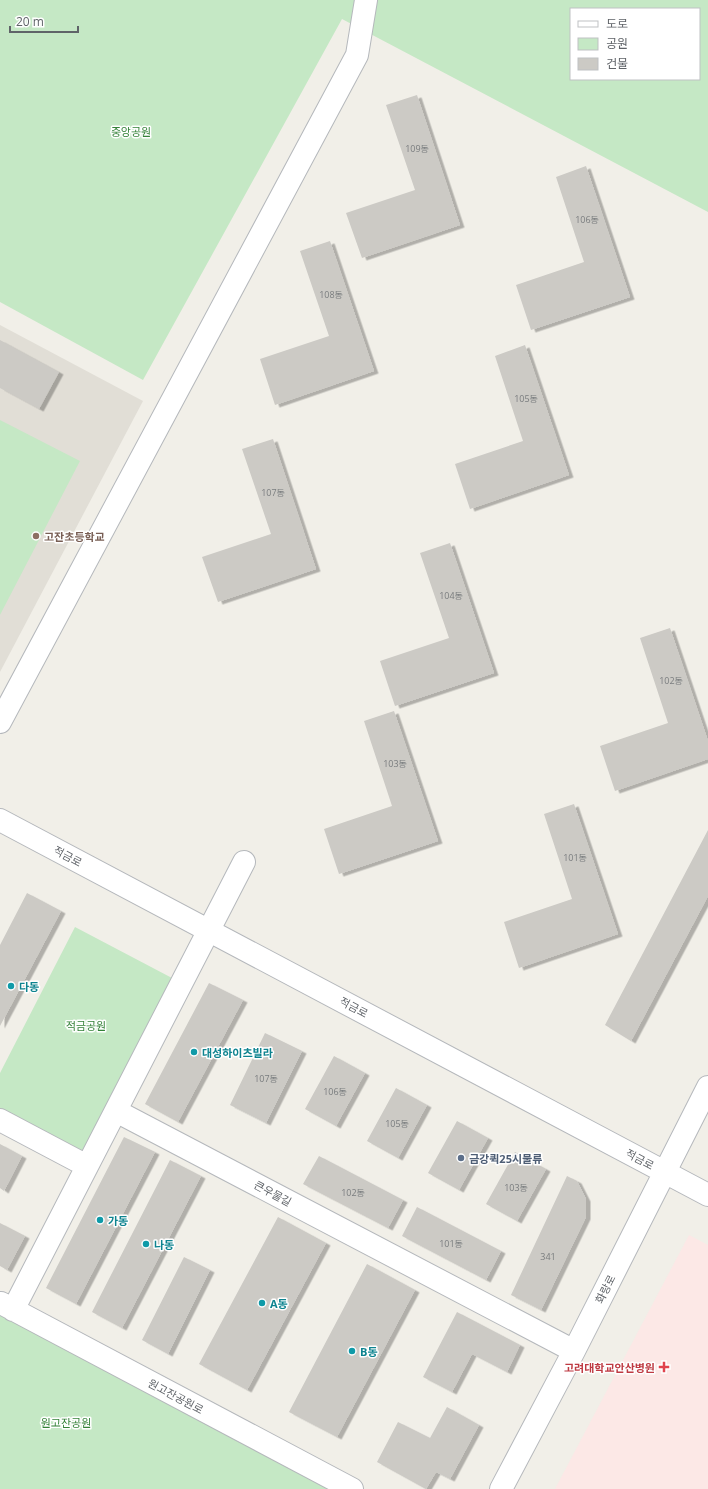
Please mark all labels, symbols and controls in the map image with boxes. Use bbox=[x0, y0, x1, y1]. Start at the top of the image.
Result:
scale bar bbox=[10, 8, 78, 34]
legend bbox=[570, 8, 700, 80]
text: 20 m bbox=[16, 13, 44, 30]
text: 도로 bbox=[606, 15, 628, 32]
text: 공원 bbox=[606, 35, 628, 52]
text: 건물 bbox=[606, 55, 628, 72]
park label: 중앙공원 bbox=[111, 124, 151, 139]
house number: 109동 bbox=[405, 142, 429, 155]
house number: 106동 bbox=[575, 213, 599, 226]
house number: 108동 bbox=[319, 288, 343, 301]
house number: 105동 bbox=[514, 392, 538, 405]
house number: 107동 bbox=[261, 486, 285, 499]
place label: 고잔초등학교 bbox=[44, 529, 105, 544]
marker: 고잔초등학교 bbox=[31, 531, 41, 541]
house number: 104동 bbox=[439, 589, 463, 602]
house number: 102동 bbox=[659, 674, 683, 687]
house number: 103동 bbox=[383, 757, 407, 770]
street label: 적금로 bbox=[51, 842, 85, 870]
house number: 101동 bbox=[563, 851, 587, 864]
place label: 다동 bbox=[19, 979, 39, 994]
marker: 다동 bbox=[6, 981, 16, 991]
street label: 적금로 bbox=[337, 993, 371, 1021]
park label: 적금공원 bbox=[66, 1018, 106, 1033]
place label: 대성하이츠빌라 bbox=[202, 1045, 273, 1060]
marker: 대성하이츠빌라 bbox=[189, 1047, 199, 1057]
house number: 107동 bbox=[254, 1072, 278, 1085]
house number: 106동 bbox=[323, 1085, 347, 1098]
house number: 105동 bbox=[385, 1117, 409, 1130]
street label: 적금로 bbox=[623, 1145, 657, 1173]
place label: 금강퀵25시물류 bbox=[469, 1151, 542, 1166]
marker: 금강퀵25시물류 bbox=[456, 1153, 466, 1163]
street label: 큰우물길 bbox=[252, 1177, 294, 1209]
house number: 103동 bbox=[504, 1181, 528, 1194]
house number: 102동 bbox=[341, 1186, 365, 1199]
place label: 가동 bbox=[108, 1213, 128, 1228]
marker: 가동 bbox=[95, 1215, 105, 1225]
place label: 나동 bbox=[154, 1237, 174, 1252]
house number: 101동 bbox=[439, 1237, 463, 1250]
marker: 나동 bbox=[141, 1239, 151, 1249]
house number: 341 bbox=[540, 1250, 556, 1263]
street label: 화랑로 bbox=[591, 1272, 619, 1306]
place label: A동 bbox=[270, 1296, 288, 1311]
marker: A동 bbox=[257, 1298, 267, 1308]
place label: B동 bbox=[360, 1344, 378, 1359]
marker: B동 bbox=[347, 1346, 357, 1356]
place label: 고려대학교안산병원 bbox=[564, 1360, 655, 1375]
marker: 고려대학교안산병원 bbox=[658, 1361, 670, 1373]
street label: 원고잔공원로 bbox=[146, 1375, 206, 1417]
park label: 원고잔공원 bbox=[41, 1415, 91, 1430]

